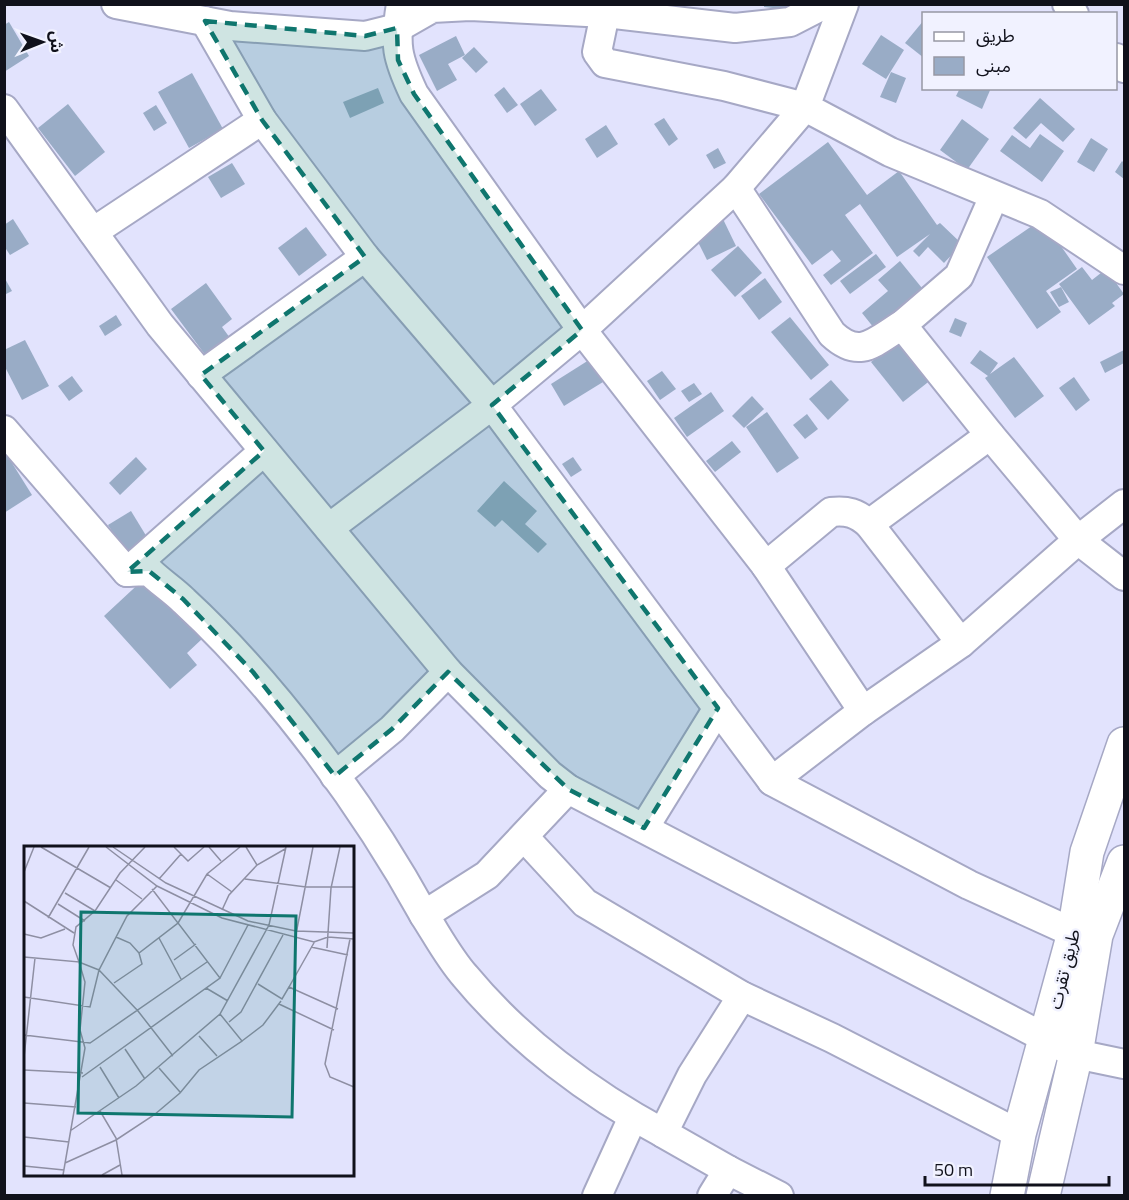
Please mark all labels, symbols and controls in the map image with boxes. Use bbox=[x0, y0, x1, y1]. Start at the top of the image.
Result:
north arrow bbox=[12, 12, 72, 72]
legend bbox=[922, 12, 1117, 90]
text: طريق bbox=[976, 22, 1015, 49]
text: ش bbox=[45, 31, 69, 53]
text: مبنى bbox=[976, 52, 1011, 79]
inset map bbox=[24, 846, 354, 1176]
street label: طريق تقرت bbox=[1041, 926, 1087, 1012]
scale bar bbox=[925, 1149, 1110, 1187]
text: 50 m bbox=[934, 1156, 973, 1183]

